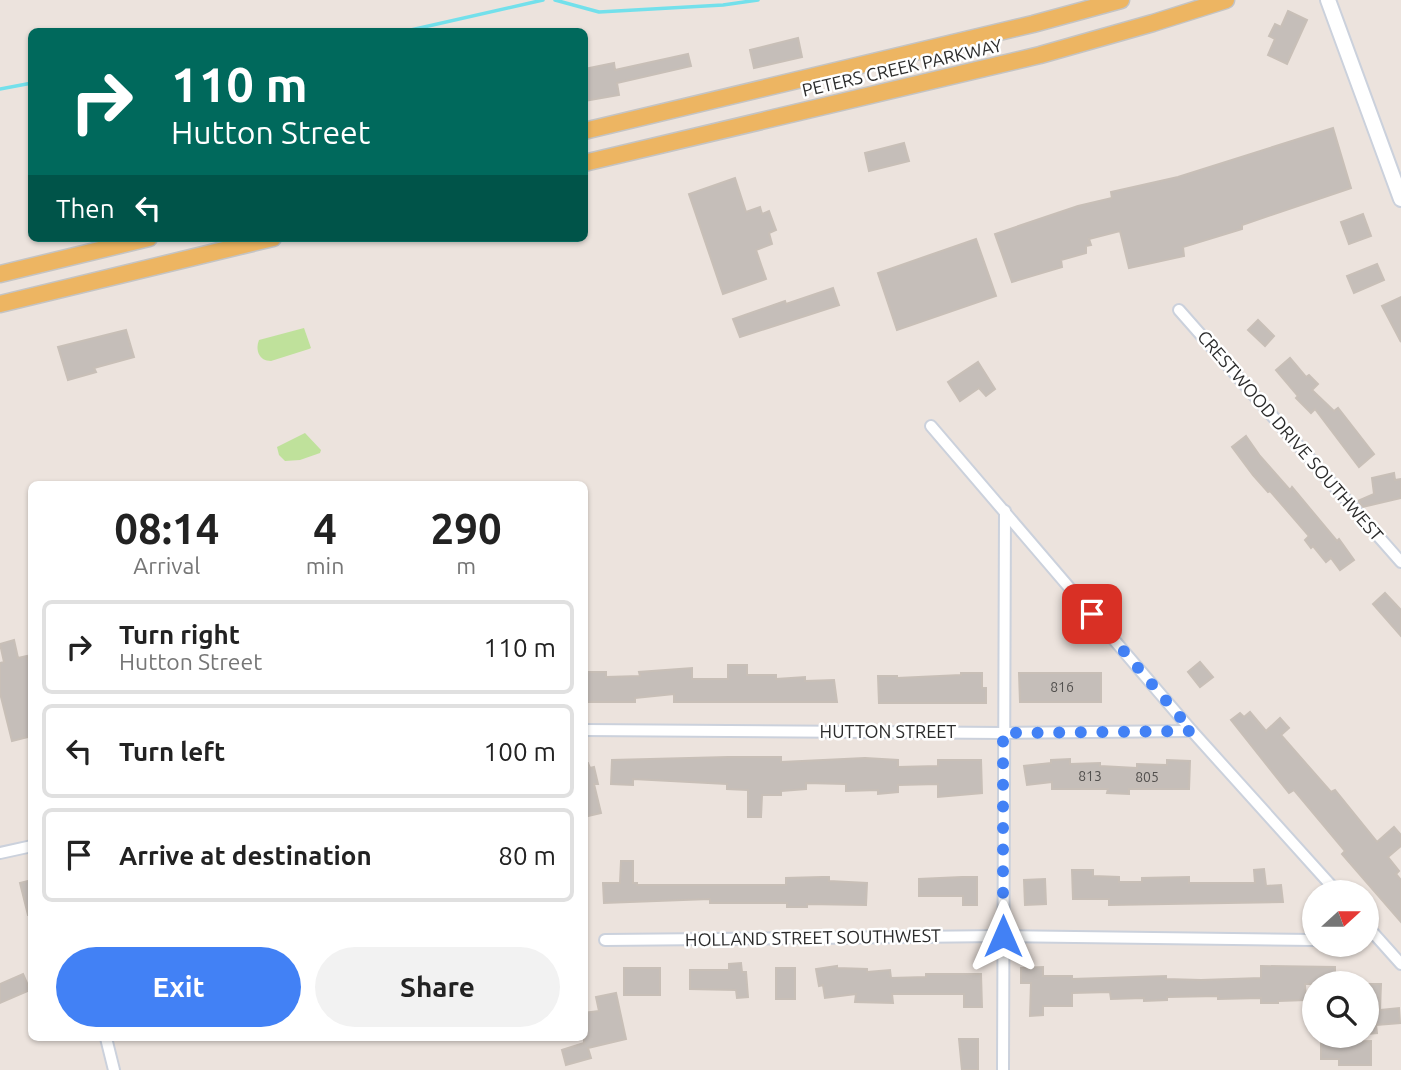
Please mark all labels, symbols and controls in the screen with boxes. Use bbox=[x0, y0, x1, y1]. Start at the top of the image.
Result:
street label: PETERS CREEK PARKWAY bbox=[800, 34, 1004, 100]
icon: right bbox=[56, 56, 147, 147]
text: 110 m bbox=[171, 56, 308, 111]
text: Hutton Street bbox=[171, 114, 370, 150]
icon: left bbox=[129, 189, 167, 227]
text: Then bbox=[56, 194, 115, 223]
street label: CRESTWOOD DRIVE SOUTHWEST bbox=[1194, 326, 1388, 545]
text: 08:14 bbox=[114, 505, 219, 552]
text: 4 bbox=[313, 505, 337, 552]
text: 290 bbox=[431, 505, 502, 552]
text: Arrival bbox=[133, 553, 200, 578]
text: min bbox=[306, 553, 344, 578]
text: m bbox=[456, 553, 476, 578]
pin bbox=[1062, 584, 1122, 644]
icon: arrive bbox=[1073, 595, 1111, 633]
text: Turn right bbox=[119, 620, 240, 649]
icon: right bbox=[60, 628, 98, 666]
text: 110 m bbox=[484, 633, 556, 662]
text: Hutton Street bbox=[119, 649, 262, 674]
house number: 816 bbox=[1050, 679, 1074, 695]
street label: HUTTON STREET bbox=[820, 721, 956, 741]
icon: left bbox=[60, 732, 98, 770]
text: Turn left bbox=[119, 737, 225, 766]
text: 100 m bbox=[484, 737, 556, 766]
house number: 813 bbox=[1078, 768, 1102, 784]
house number: 805 bbox=[1135, 769, 1159, 785]
icon: arrive bbox=[60, 836, 98, 874]
text: Arrive at destination bbox=[119, 841, 372, 870]
text: 80 m bbox=[498, 841, 556, 870]
north arrow bbox=[1302, 880, 1379, 957]
map controls bbox=[1302, 880, 1379, 1048]
position arrow bbox=[966, 899, 1040, 973]
street label: HOLLAND STREET SOUTHWEST bbox=[685, 925, 941, 949]
button: Exit bbox=[56, 947, 301, 1027]
button: Share bbox=[315, 947, 560, 1027]
button: search bbox=[1302, 971, 1379, 1048]

